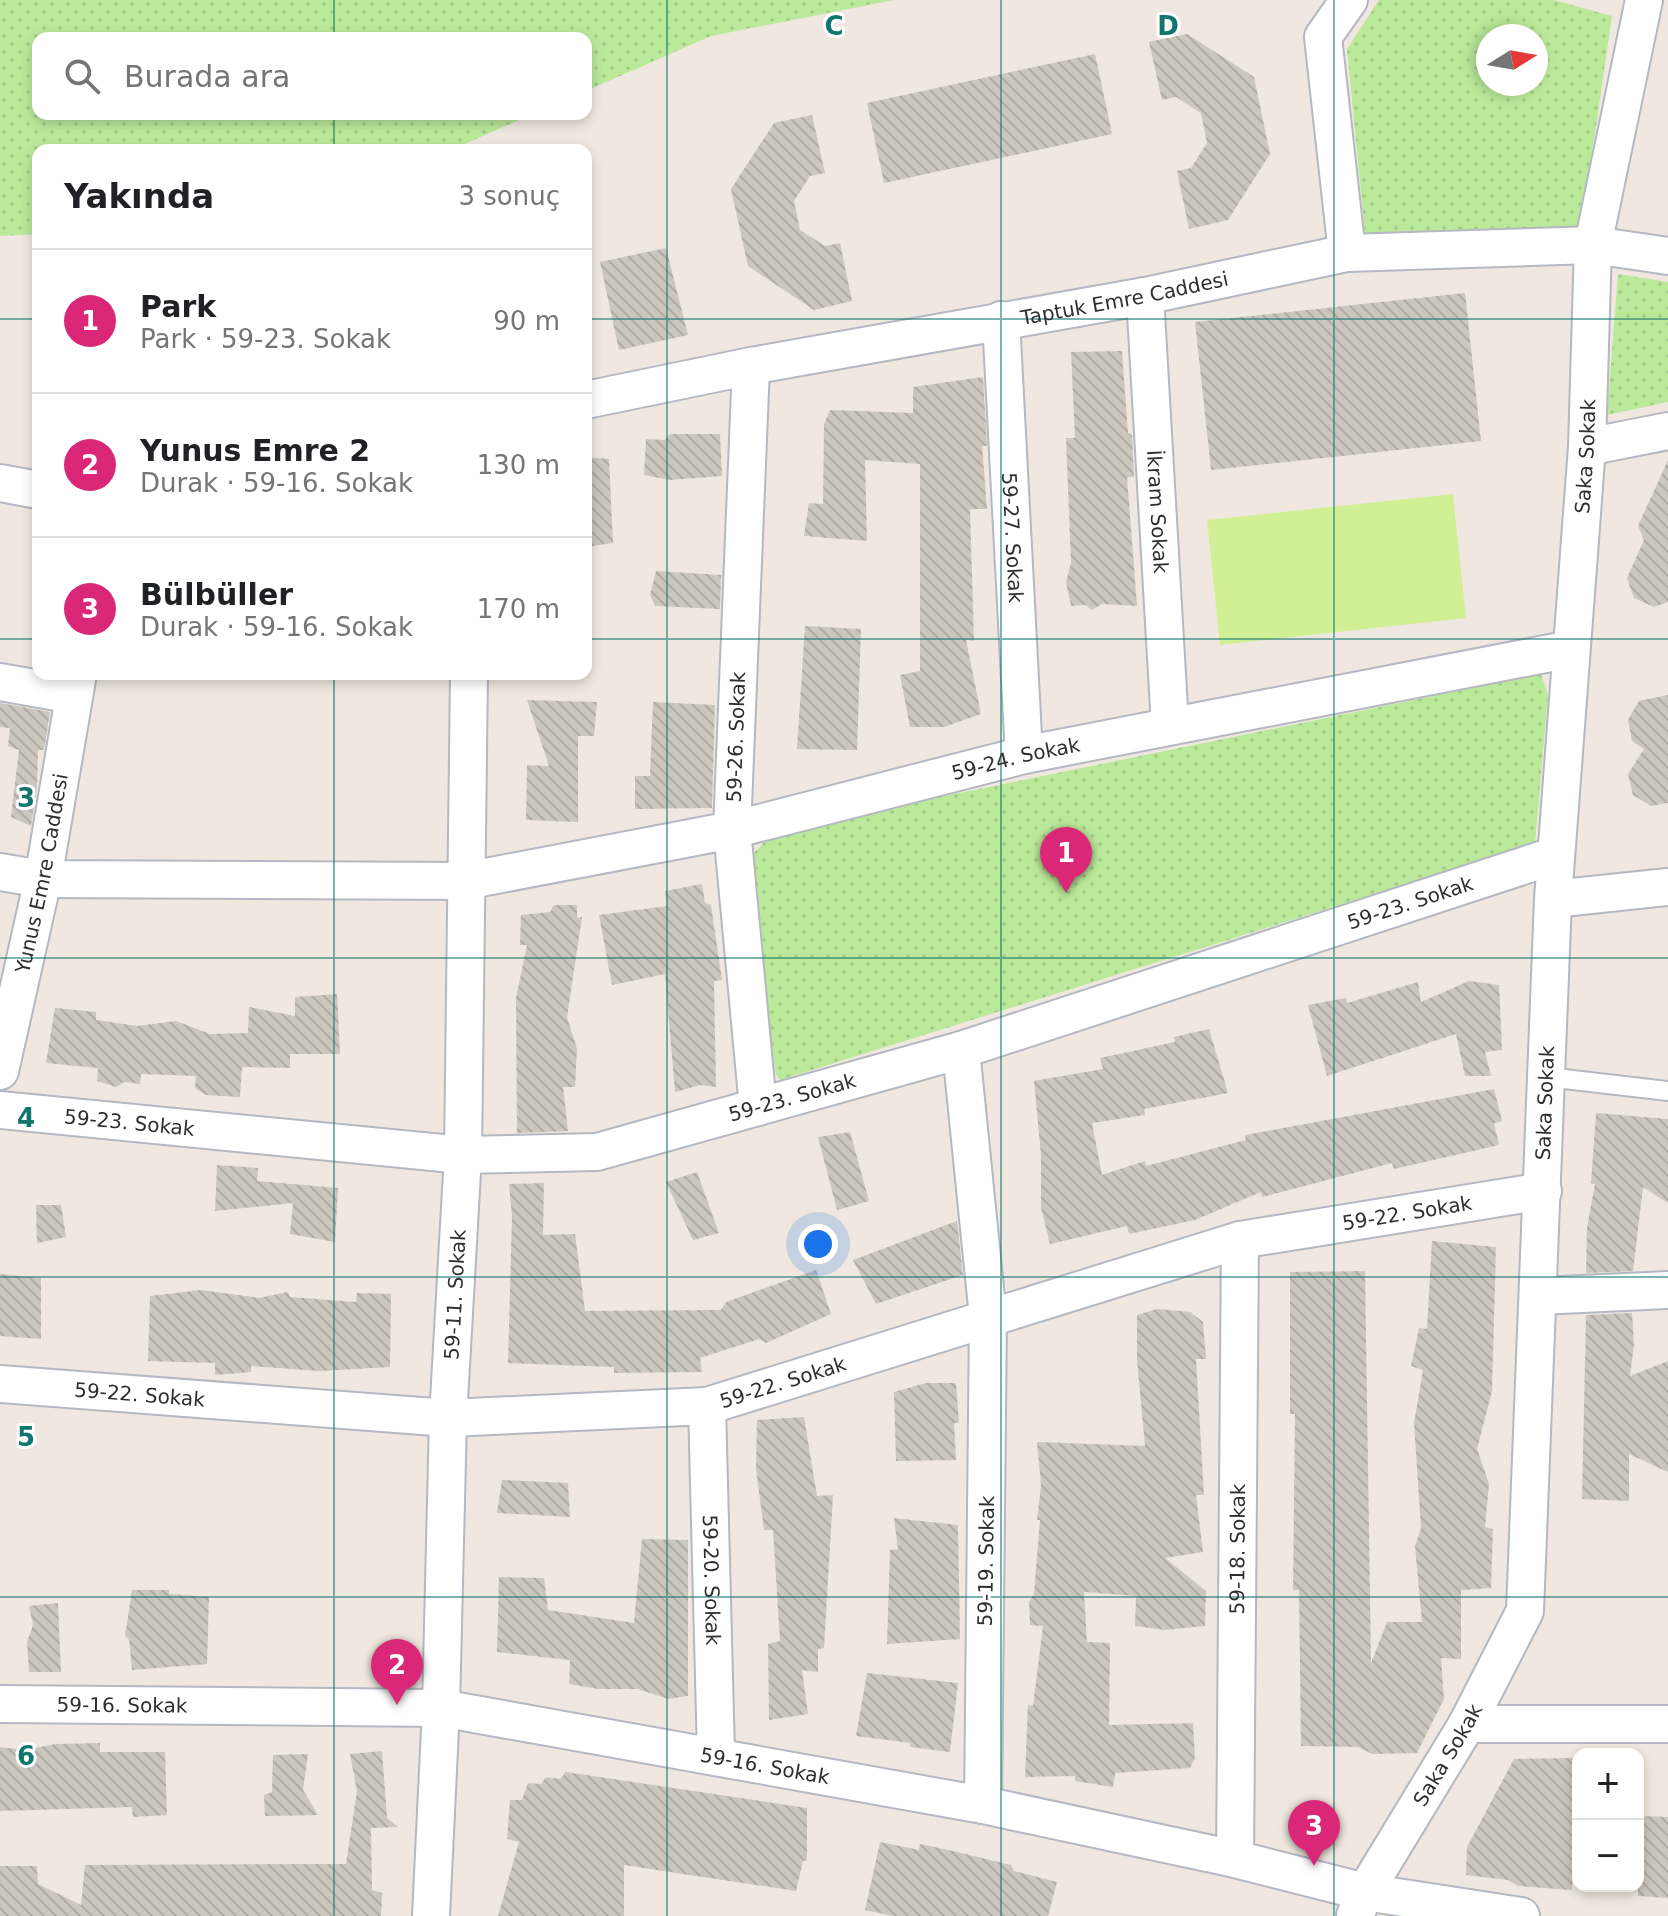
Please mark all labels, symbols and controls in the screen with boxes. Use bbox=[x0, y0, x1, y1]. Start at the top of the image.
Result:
text: C bbox=[824, 11, 844, 41]
text: D bbox=[1157, 11, 1179, 41]
north arrow bbox=[1476, 24, 1548, 96]
search box bbox=[32, 32, 592, 120]
icon: search bbox=[60, 54, 104, 98]
text: Burada ara bbox=[124, 59, 290, 94]
text: Yakında bbox=[64, 176, 214, 216]
text: 3 sonuç bbox=[458, 181, 560, 211]
street label: Taptuk Emre Caddesi bbox=[1018, 267, 1230, 330]
text: Park bbox=[140, 289, 216, 324]
text: 1 bbox=[81, 306, 99, 336]
text: 90 m bbox=[493, 306, 560, 336]
text: Park · 59-23. Sokak bbox=[140, 324, 391, 354]
street label: Saka Sokak bbox=[1570, 398, 1600, 515]
text: Yunus Emre 2 bbox=[140, 433, 370, 468]
street label: İkram Sokak bbox=[1142, 449, 1173, 575]
text: 2 bbox=[81, 450, 99, 480]
text: 130 m bbox=[477, 450, 560, 480]
text: Durak · 59-16. Sokak bbox=[140, 468, 413, 498]
street label: 59-27. Sokak bbox=[997, 472, 1028, 604]
text: Bülbüller bbox=[140, 577, 293, 612]
text: 3 bbox=[81, 594, 99, 624]
text: 170 m bbox=[477, 594, 560, 624]
text: Durak · 59-16. Sokak bbox=[140, 612, 413, 642]
street label: 59-26. Sokak bbox=[722, 671, 750, 803]
street label: 59-24. Sokak bbox=[949, 732, 1082, 785]
street label: Yunus Emre Caddesi bbox=[10, 772, 73, 977]
text: 3 bbox=[17, 783, 35, 813]
pin: 1 bbox=[1040, 827, 1092, 893]
street label: 59-23. Sokak bbox=[1344, 871, 1477, 935]
street label: Saka Sokak bbox=[1531, 1045, 1559, 1161]
street label: 59-23. Sokak bbox=[726, 1068, 859, 1127]
text: 4 bbox=[17, 1103, 35, 1133]
street label: 59-23. Sokak bbox=[63, 1104, 196, 1141]
street label: 59-22. Sokak bbox=[1340, 1191, 1474, 1235]
your location bbox=[798, 1224, 838, 1264]
street label: 59-11. Sokak bbox=[439, 1228, 471, 1361]
street label: 59-22. Sokak bbox=[717, 1351, 849, 1413]
street label: 59-22. Sokak bbox=[73, 1378, 206, 1412]
text: 5 bbox=[17, 1422, 35, 1452]
street label: 59-18. Sokak bbox=[1225, 1483, 1250, 1615]
street label: 59-19. Sokak bbox=[973, 1495, 999, 1627]
street label: 59-20. Sokak bbox=[698, 1514, 725, 1646]
pin: 2 bbox=[371, 1639, 423, 1705]
street label: 59-16. Sokak bbox=[56, 1693, 188, 1718]
street label: Saka Sokak bbox=[1408, 1700, 1487, 1811]
text: 6 bbox=[17, 1741, 35, 1771]
street label: 59-16. Sokak bbox=[698, 1743, 832, 1789]
map controls bbox=[1572, 1748, 1644, 1892]
button: + bbox=[1572, 1748, 1644, 1820]
pin: 3 bbox=[1288, 1800, 1340, 1866]
button: − bbox=[1572, 1820, 1644, 1892]

